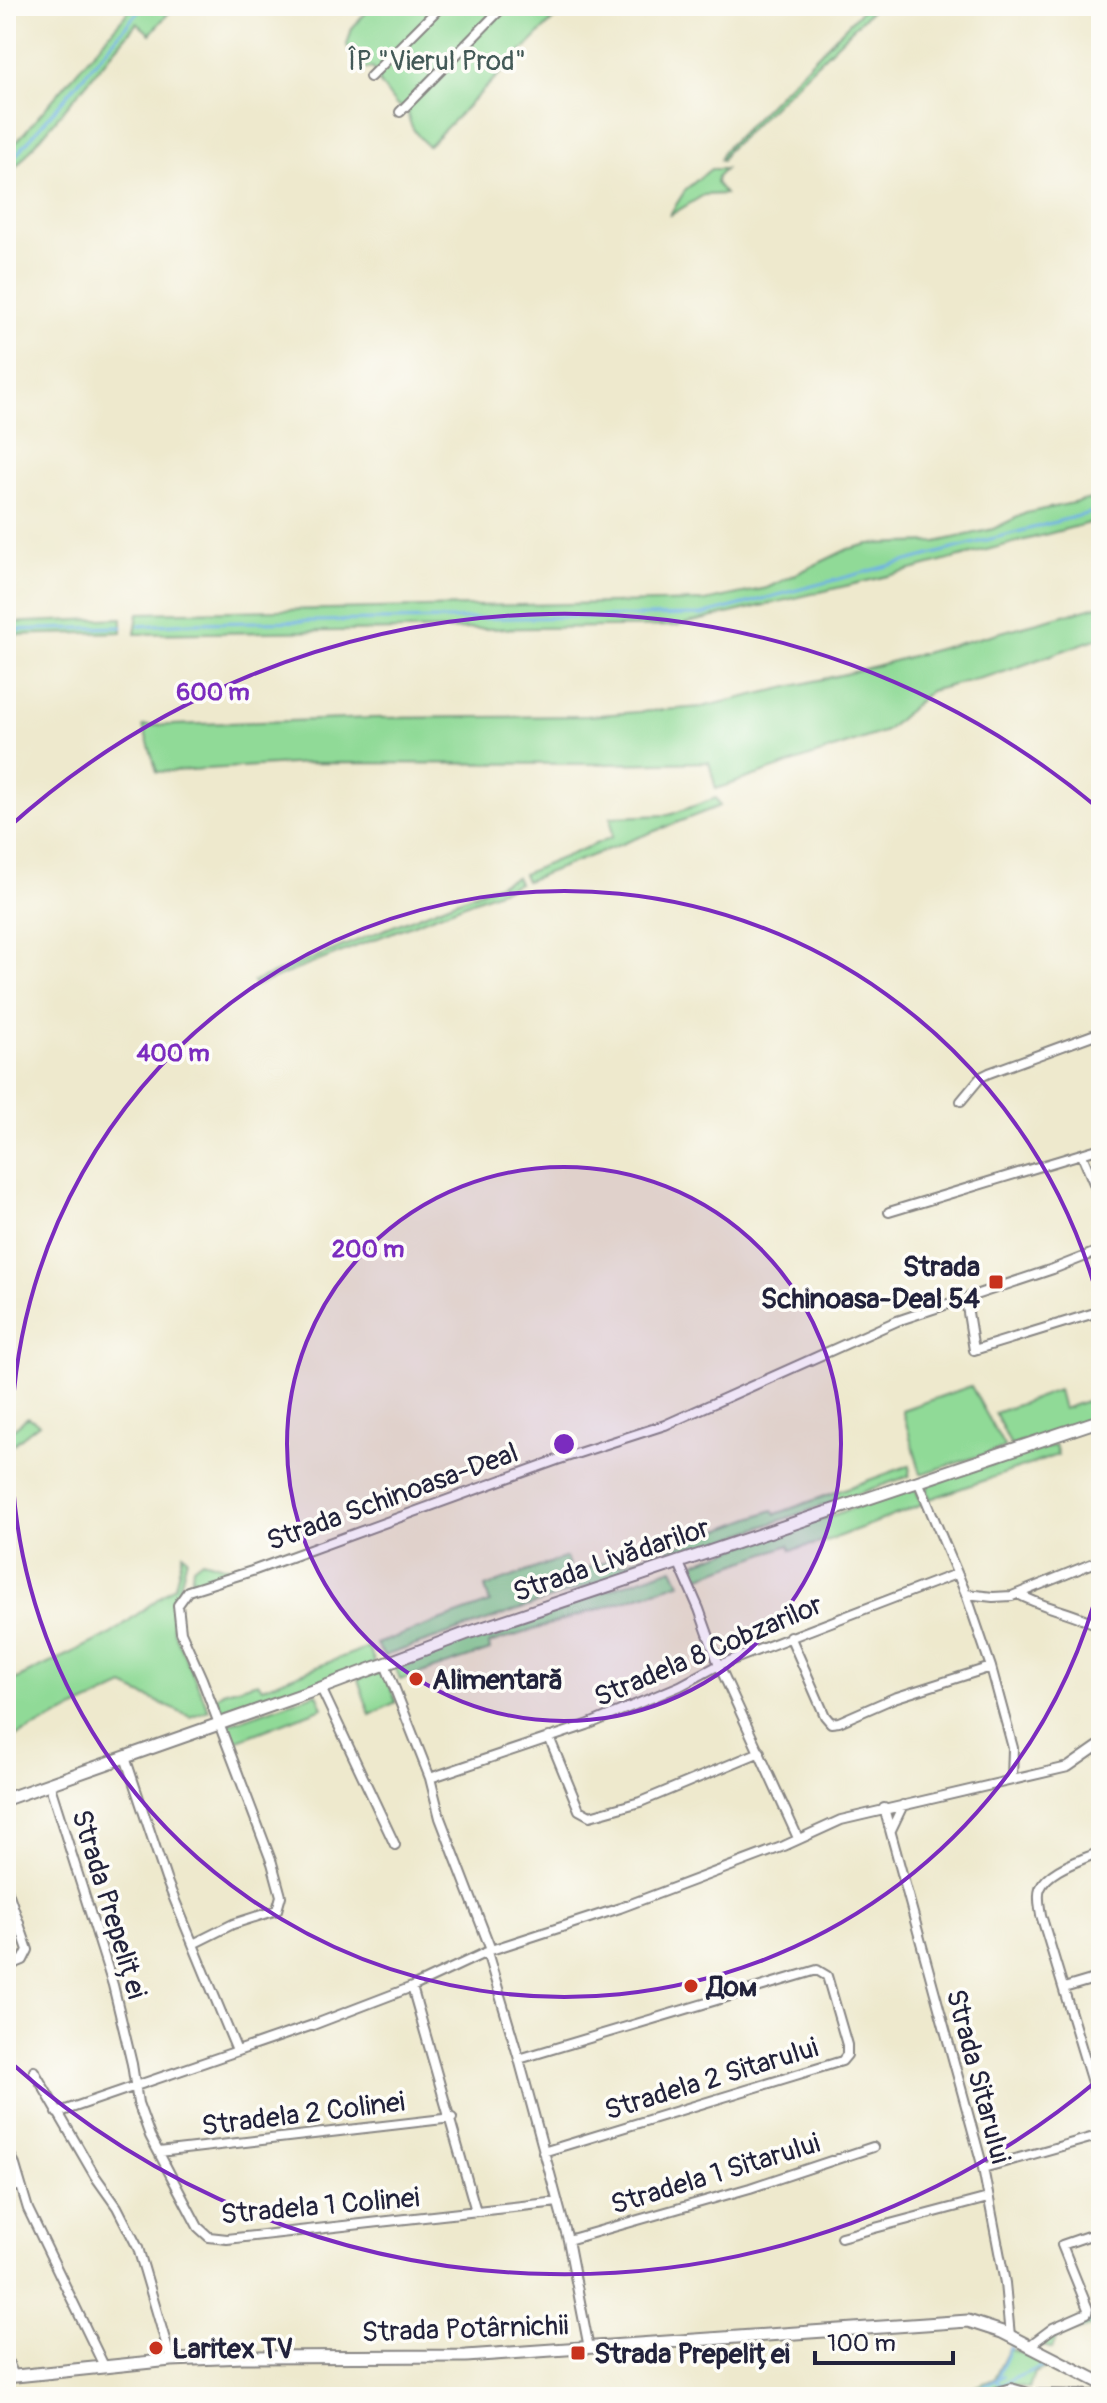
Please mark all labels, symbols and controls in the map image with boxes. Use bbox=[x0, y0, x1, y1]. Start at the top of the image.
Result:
park label: ÎP "Vierul Prod" bbox=[348, 44, 526, 79]
text: 600 m bbox=[176, 678, 250, 707]
text: 400 m bbox=[136, 1039, 210, 1068]
text: 200 m bbox=[332, 1235, 404, 1264]
place label: Strada Schinoasa-Deal 54 bbox=[761, 1250, 981, 1317]
marker: Strada Schinoasa-Deal 54 bbox=[987, 1273, 1005, 1291]
centre of rings bbox=[550, 1430, 578, 1458]
street label: Strada Schinoasa-Deal bbox=[262, 1436, 523, 1559]
street label: Strada Livădarilor bbox=[509, 1510, 714, 1610]
street label: Stradela 8 Cobzarilor bbox=[589, 1587, 828, 1715]
place label: Alimentară bbox=[432, 1663, 564, 1698]
marker: Alimentară bbox=[407, 1670, 425, 1688]
street label: Strada Prepeliței bbox=[63, 1806, 154, 2003]
place label: Дом bbox=[705, 1970, 757, 2005]
marker: Дом bbox=[682, 1977, 700, 1995]
street label: Strada Sitarului bbox=[937, 1985, 1018, 2167]
street label: Stradela 2 Sitarului bbox=[600, 2030, 822, 2129]
street label: Stradela 2 Colinei bbox=[200, 2085, 407, 2144]
street label: Stradela 1 Sitarului bbox=[607, 2126, 824, 2223]
street label: Stradela 1 Colinei bbox=[219, 2180, 421, 2233]
street label: Strada Potârnichii bbox=[361, 2308, 569, 2351]
scale bar bbox=[815, 2315, 953, 2365]
text: 100 m bbox=[827, 2329, 896, 2358]
place label: Laritex TV bbox=[172, 2332, 293, 2367]
place label: Strada Prepeliței bbox=[594, 2337, 790, 2372]
marker: Laritex TV bbox=[147, 2339, 165, 2357]
marker: Strada Prepeliței bbox=[569, 2344, 587, 2362]

